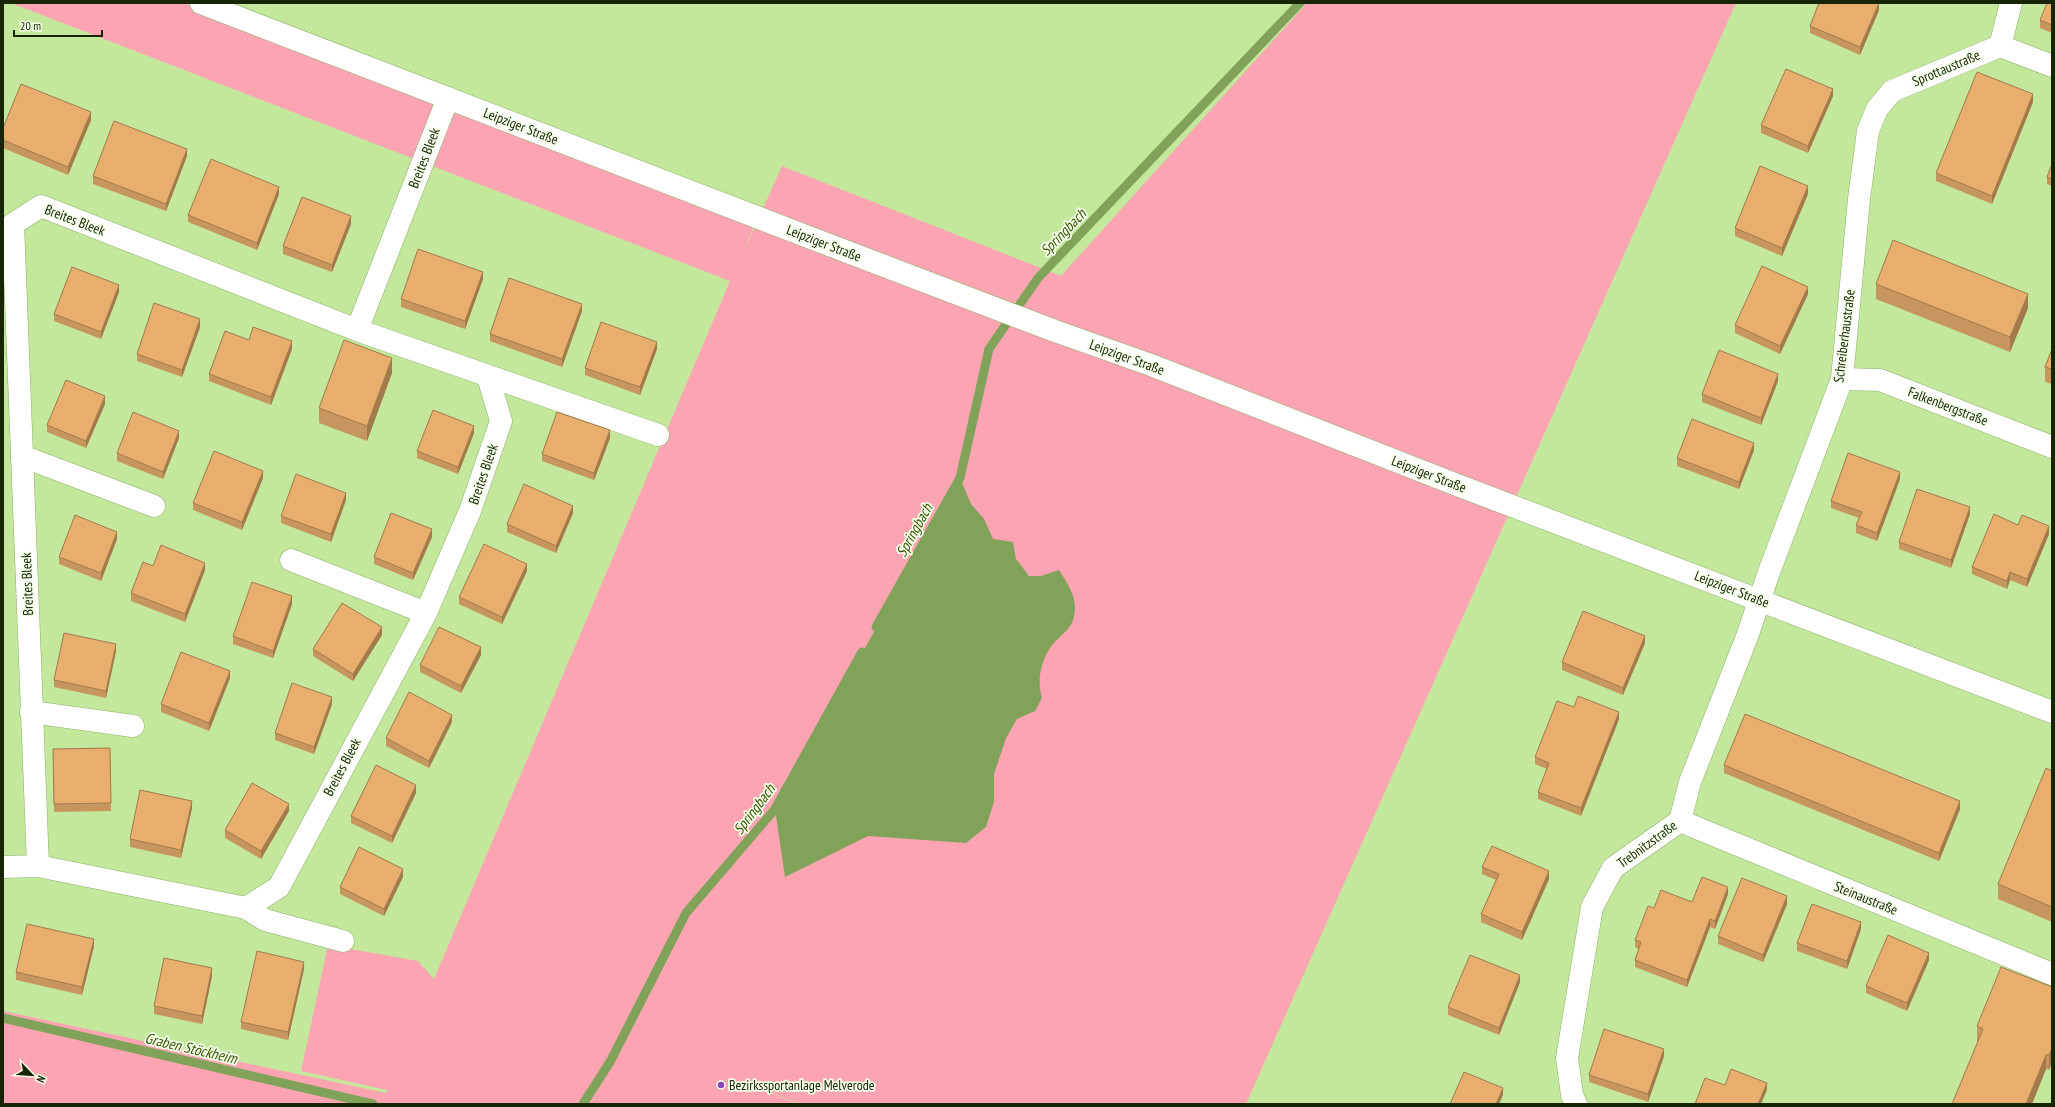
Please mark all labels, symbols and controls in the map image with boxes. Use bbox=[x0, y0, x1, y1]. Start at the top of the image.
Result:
scale bar bbox=[14, 12, 102, 38]
text: 20 m bbox=[20, 18, 41, 33]
street label: Sprottaustraße bbox=[1909, 46, 1983, 90]
street label: Leipziger Straße bbox=[481, 104, 561, 149]
street label: Breites Bleek bbox=[404, 125, 444, 191]
street label: Breites Bleek bbox=[42, 200, 108, 240]
water label: Springbach bbox=[1036, 204, 1091, 259]
street label: Leipziger Straße bbox=[784, 221, 864, 266]
street label: Schreiberhaustraße bbox=[1829, 288, 1859, 384]
street label: Leipziger Straße bbox=[1087, 335, 1167, 379]
street label: Falkenbergstraße bbox=[1905, 383, 1991, 430]
street label: Breites Bleek bbox=[464, 441, 502, 507]
street label: Leipziger Straße bbox=[1389, 452, 1469, 497]
water label: Springbach bbox=[892, 499, 937, 560]
street label: Breites Bleek bbox=[17, 552, 37, 616]
street label: Leipziger Straße bbox=[1692, 567, 1772, 612]
street label: Breites Bleek bbox=[319, 734, 365, 799]
water label: Springbach bbox=[729, 779, 780, 838]
street label: Trebnitzstraße bbox=[1614, 816, 1681, 872]
street label: Steinaustraße bbox=[1832, 877, 1901, 919]
water label: Graben Stöckheim bbox=[143, 1028, 240, 1068]
north arrow bbox=[12, 1055, 52, 1095]
text: N bbox=[33, 1074, 49, 1085]
place label: Bezirkssportanlage Melverode bbox=[729, 1076, 875, 1094]
marker: Bezirkssportanlage Melverode bbox=[716, 1080, 726, 1090]

